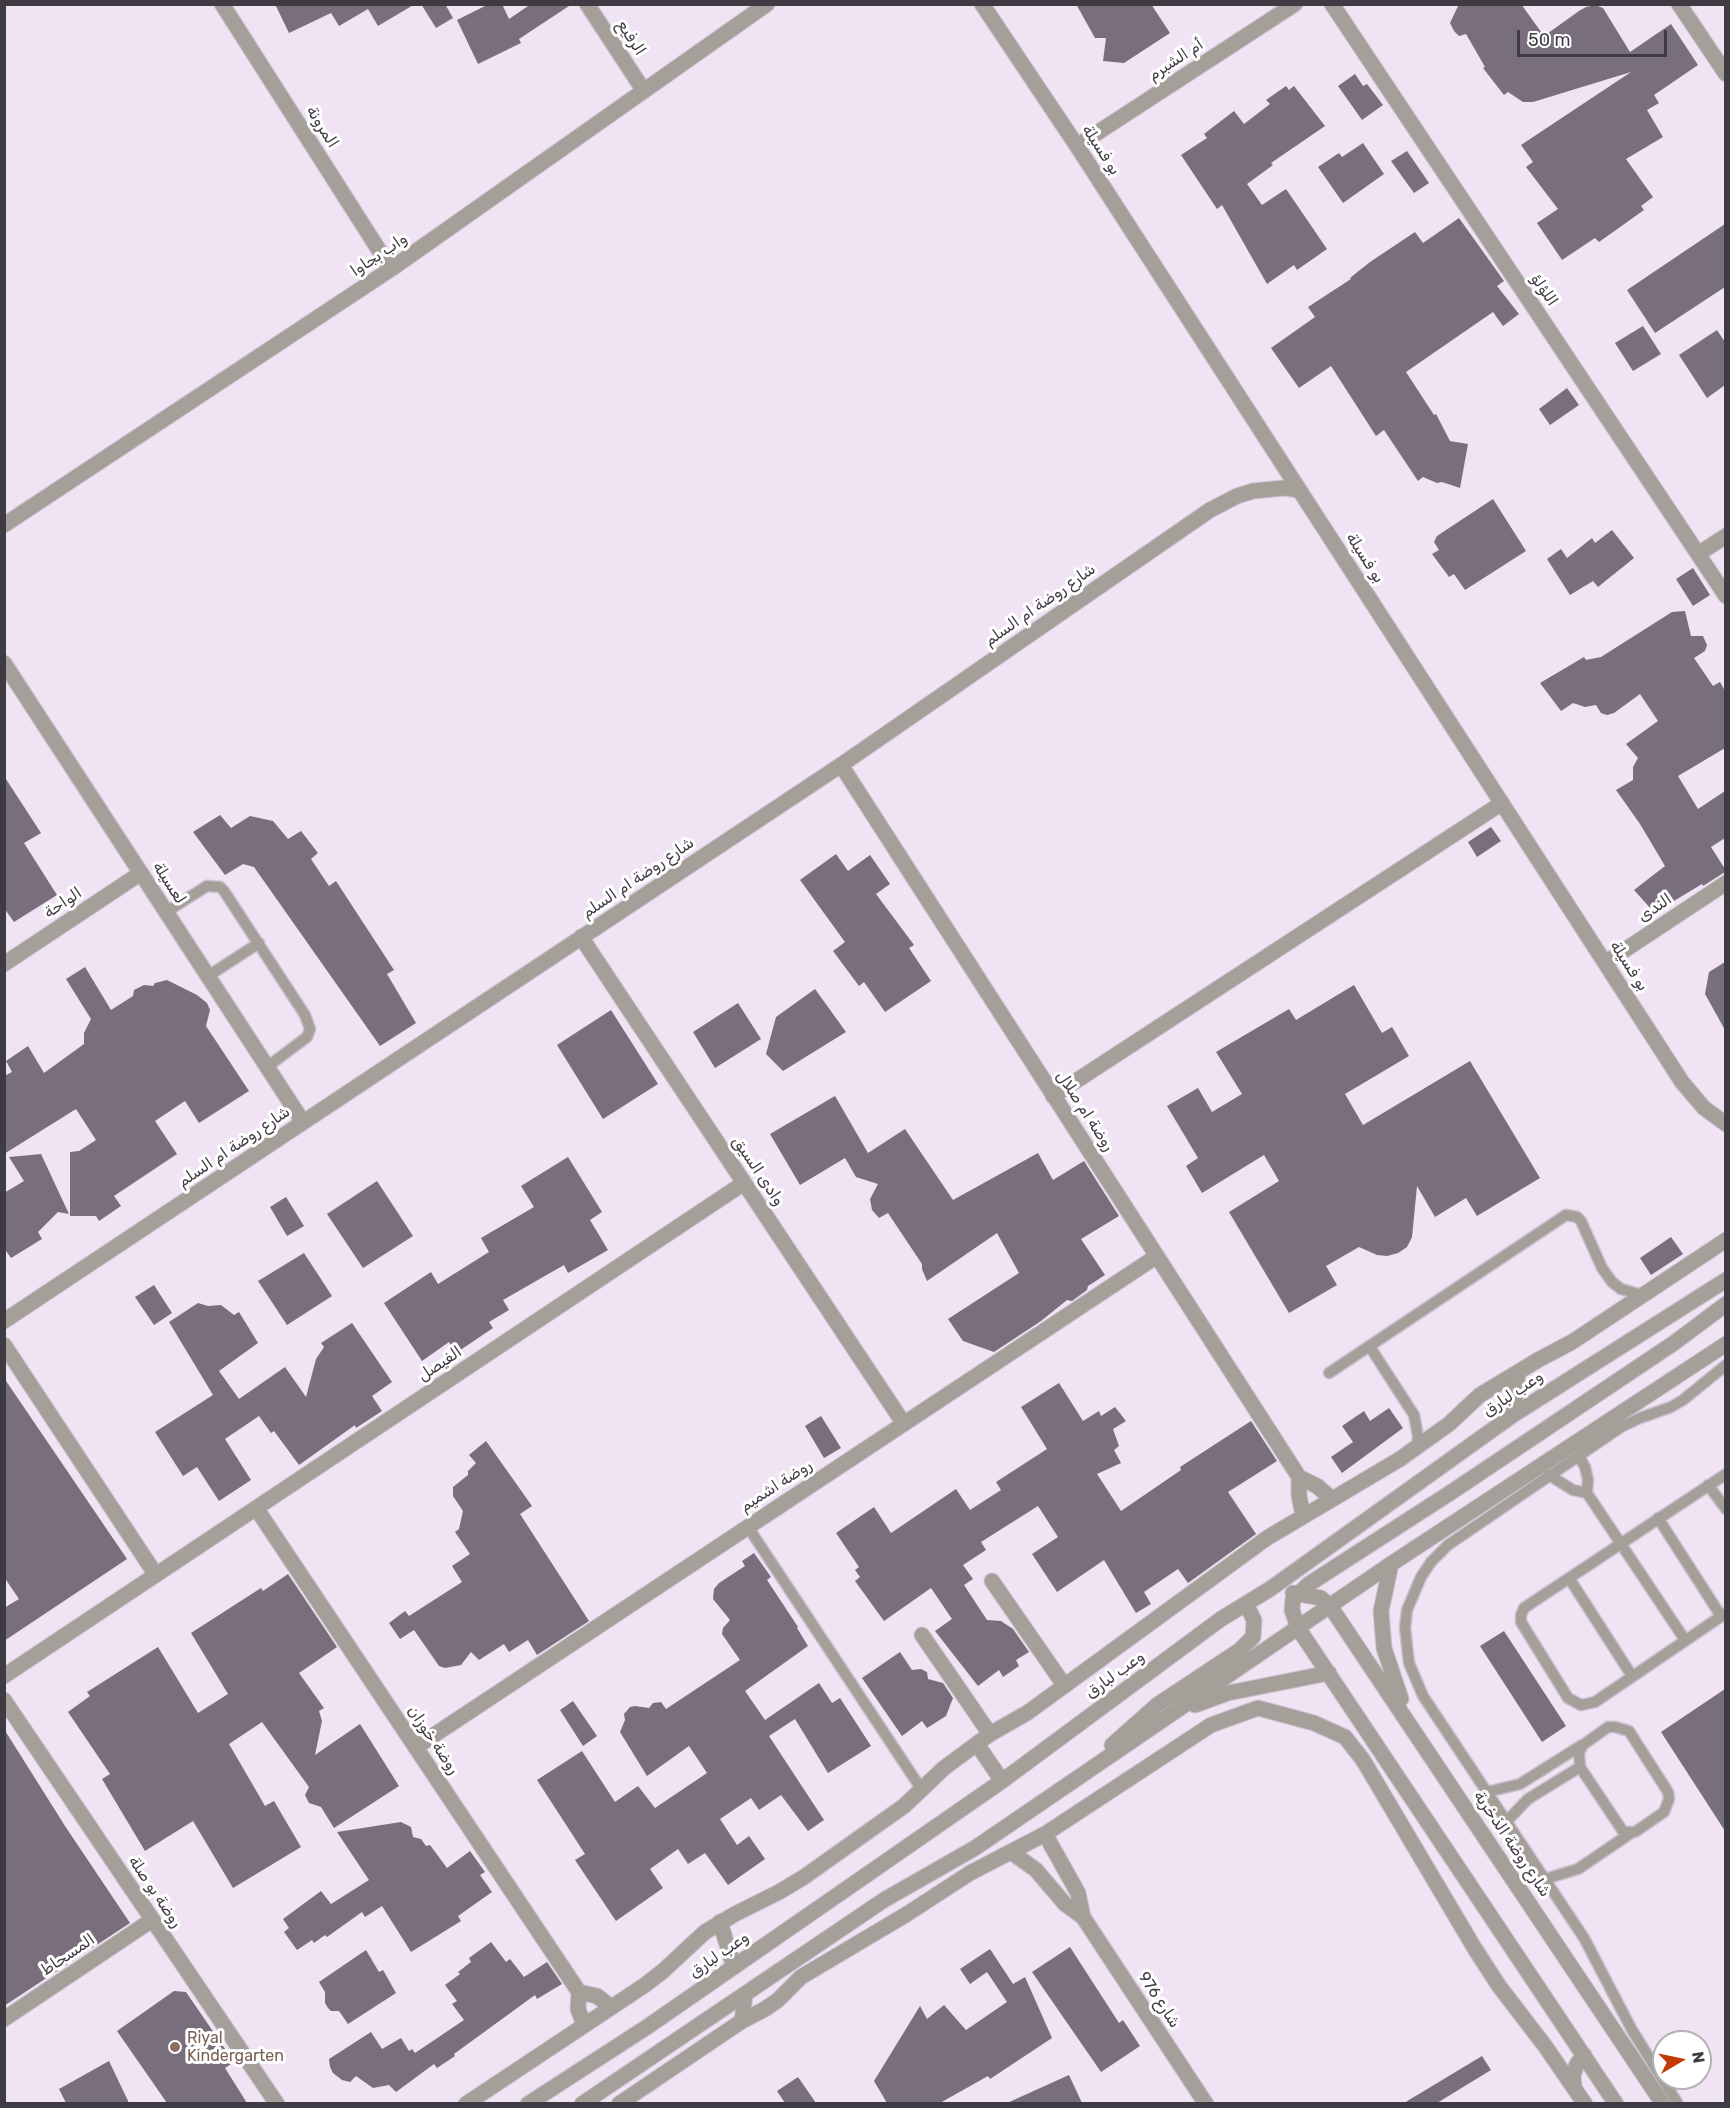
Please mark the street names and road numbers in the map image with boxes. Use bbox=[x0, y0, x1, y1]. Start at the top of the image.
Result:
street label: الرفيع bbox=[613, 17, 649, 59]
street label: أم الشبرم bbox=[1145, 35, 1207, 85]
street label: المرونة bbox=[302, 103, 342, 151]
street label: بو فسيلة bbox=[1078, 121, 1124, 179]
street label: واب بجاوا bbox=[347, 229, 411, 281]
street label: اللؤلؤ bbox=[1526, 270, 1562, 310]
street label: بو فسيلة bbox=[1342, 529, 1388, 587]
street label: شارع روضة ام السلم bbox=[981, 560, 1099, 650]
street label: شارع روضة ام السلم bbox=[578, 833, 698, 923]
street label: لعسيلة bbox=[148, 858, 190, 908]
street label: الواحة bbox=[40, 883, 86, 923]
street label: الندى bbox=[1634, 890, 1676, 926]
street label: بو فسيلة bbox=[1606, 937, 1652, 995]
street label: روضة ام صلال bbox=[1052, 1067, 1118, 1155]
street label: شارع روضة ام السلم bbox=[174, 1102, 294, 1192]
street label: وادى السيق bbox=[728, 1133, 788, 1209]
street label: الفيصل bbox=[414, 1342, 466, 1386]
street label: وعب لبارق bbox=[1479, 1367, 1547, 1421]
street label: روضة اشميم bbox=[736, 1456, 816, 1516]
street label: وعب لبارق bbox=[1082, 1647, 1148, 1703]
street label: روضة خوزان bbox=[403, 1702, 463, 1778]
street label: شارع روضة الذخرية bbox=[1469, 1787, 1555, 1901]
street label: روضة بو صلة bbox=[124, 1853, 186, 1931]
street label: وعب لبارق bbox=[686, 1928, 752, 1982]
street label: المسحاط bbox=[38, 1930, 98, 1980]
street label: شارع 976 bbox=[1134, 1968, 1184, 2032]

